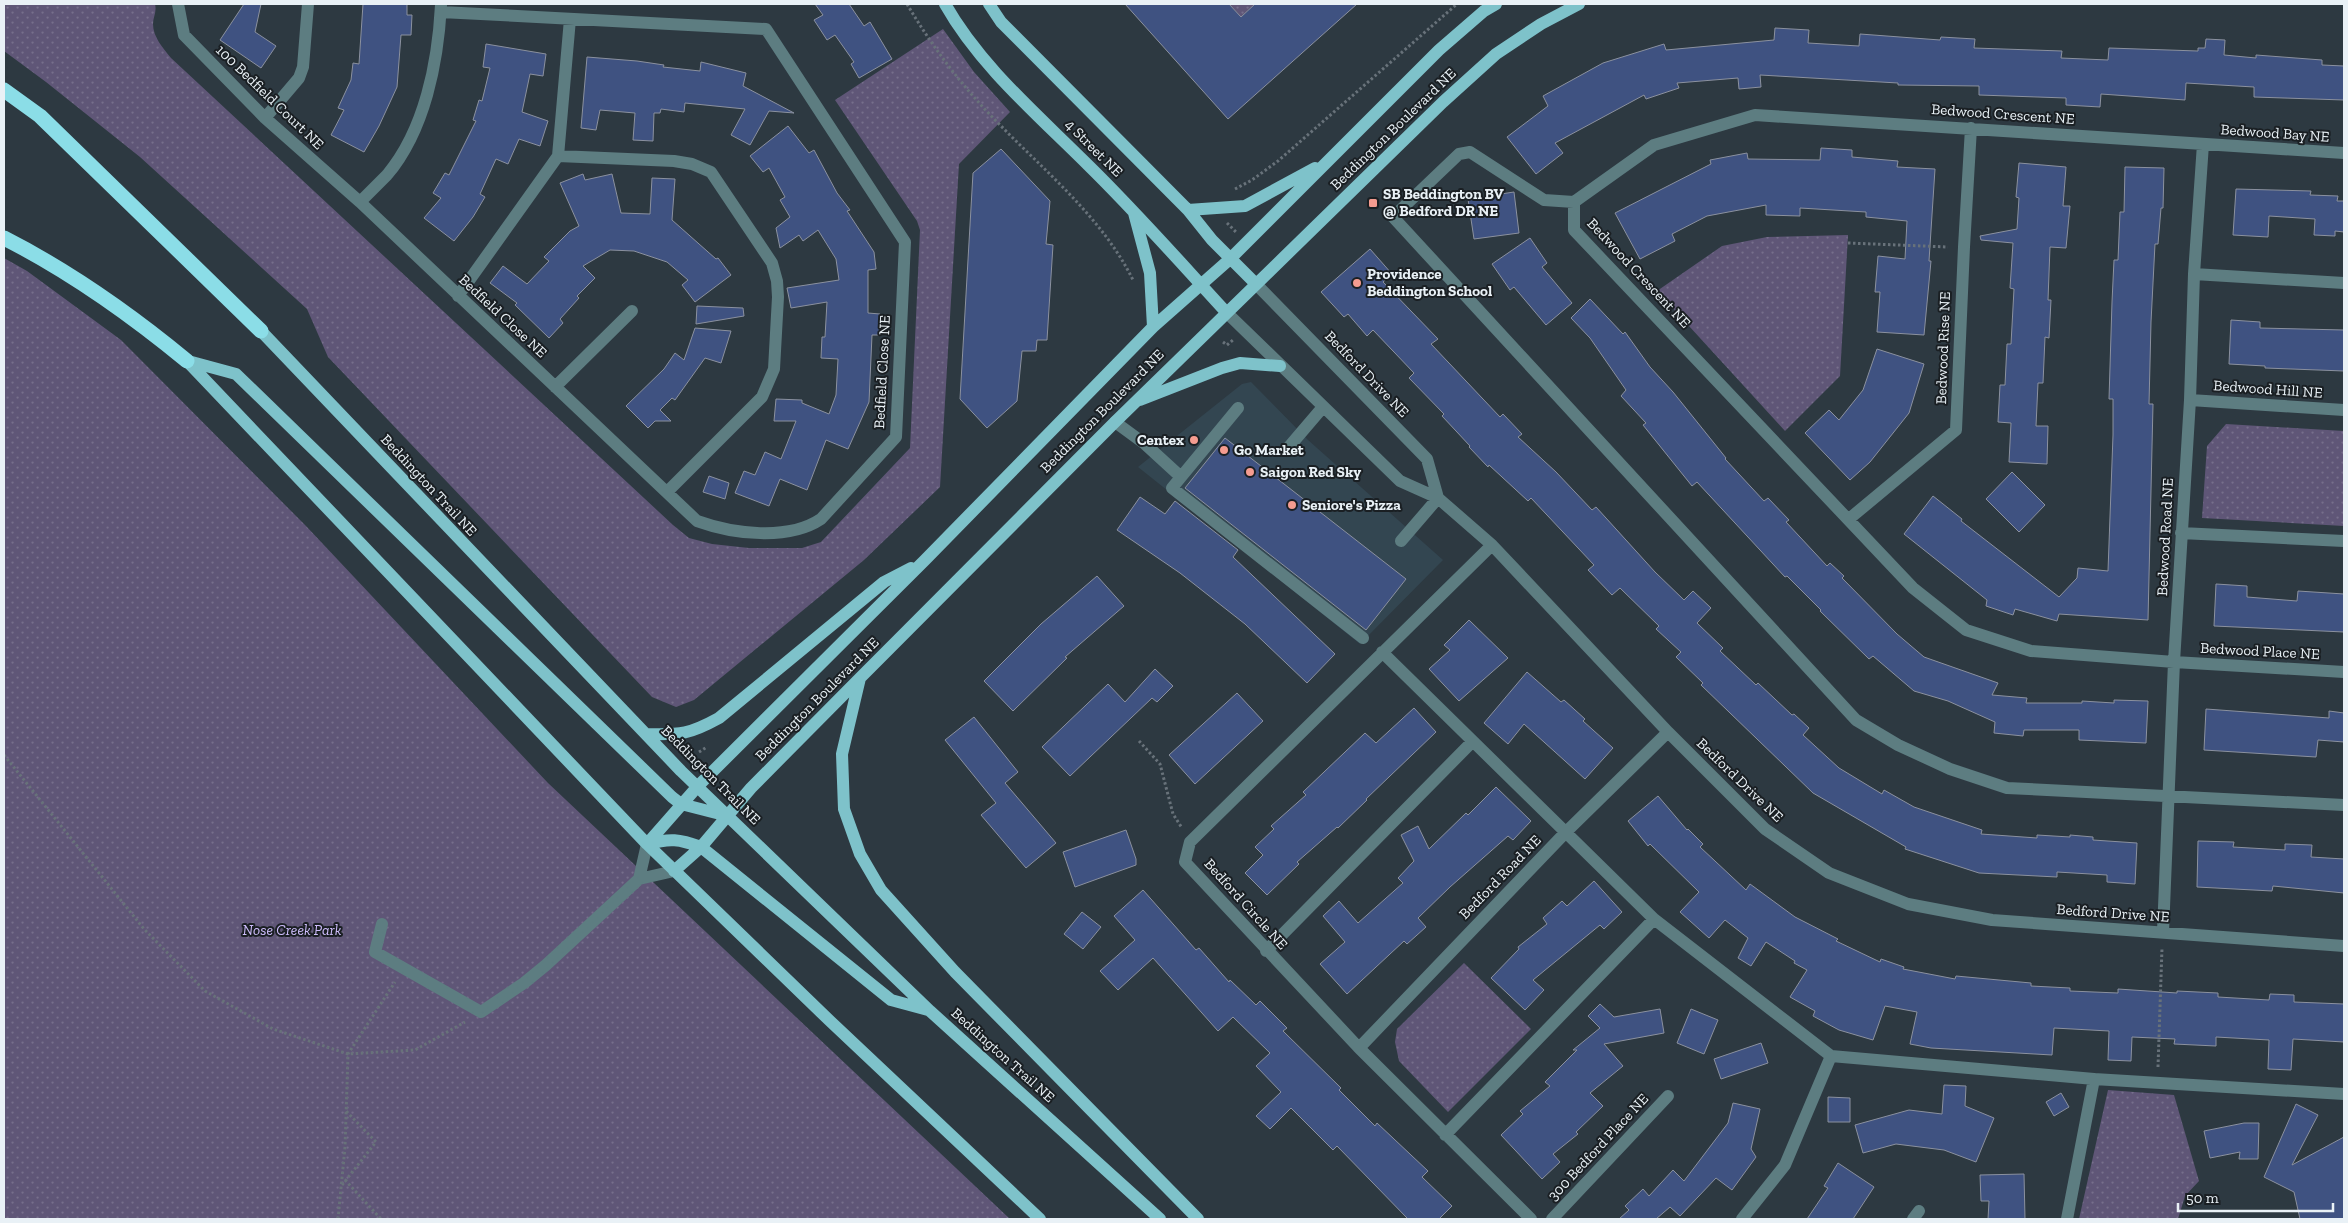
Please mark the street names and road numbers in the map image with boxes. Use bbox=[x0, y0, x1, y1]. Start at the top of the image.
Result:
street label: 100 Bedfield Court NE bbox=[212, 41, 328, 153]
street label: Beddington Boulevard NE bbox=[1326, 64, 1460, 194]
street label: Bedwood Crescent NE bbox=[1931, 100, 2075, 128]
street label: 4 Street NE bbox=[1061, 115, 1127, 181]
street label: Bedwood Bay NE bbox=[2220, 120, 2330, 146]
street label: Bedwood Crescent NE bbox=[1583, 214, 1695, 332]
street label: Bedfield Close NE bbox=[455, 271, 551, 362]
street label: Bedwood Rise NE bbox=[1932, 291, 1954, 405]
street label: Bedfield Close NE bbox=[870, 315, 894, 429]
street label: Bedford Drive NE bbox=[1321, 327, 1413, 421]
street label: Beddington Boulevard NE bbox=[1036, 345, 1168, 477]
street label: Bedwood Hill NE bbox=[2213, 376, 2323, 402]
street label: Beddington Trail NE bbox=[377, 430, 481, 540]
street label: Bedwood Road NE bbox=[2153, 477, 2177, 596]
street label: Beddington Boulevard NE bbox=[751, 633, 883, 765]
street label: Bedwood Place NE bbox=[2200, 639, 2320, 663]
street label: Beddington Trail NE bbox=[658, 722, 764, 828]
street label: Bedford Drive NE bbox=[1693, 734, 1787, 826]
street label: Bedford Road NE bbox=[1455, 831, 1545, 923]
street label: Bedford Circle NE bbox=[1200, 855, 1292, 953]
street label: Bedford Drive NE bbox=[2056, 900, 2170, 926]
street label: Beddington Trail NE bbox=[948, 1004, 1058, 1106]
street label: 300 Bedford Place NE bbox=[1544, 1090, 1652, 1204]

